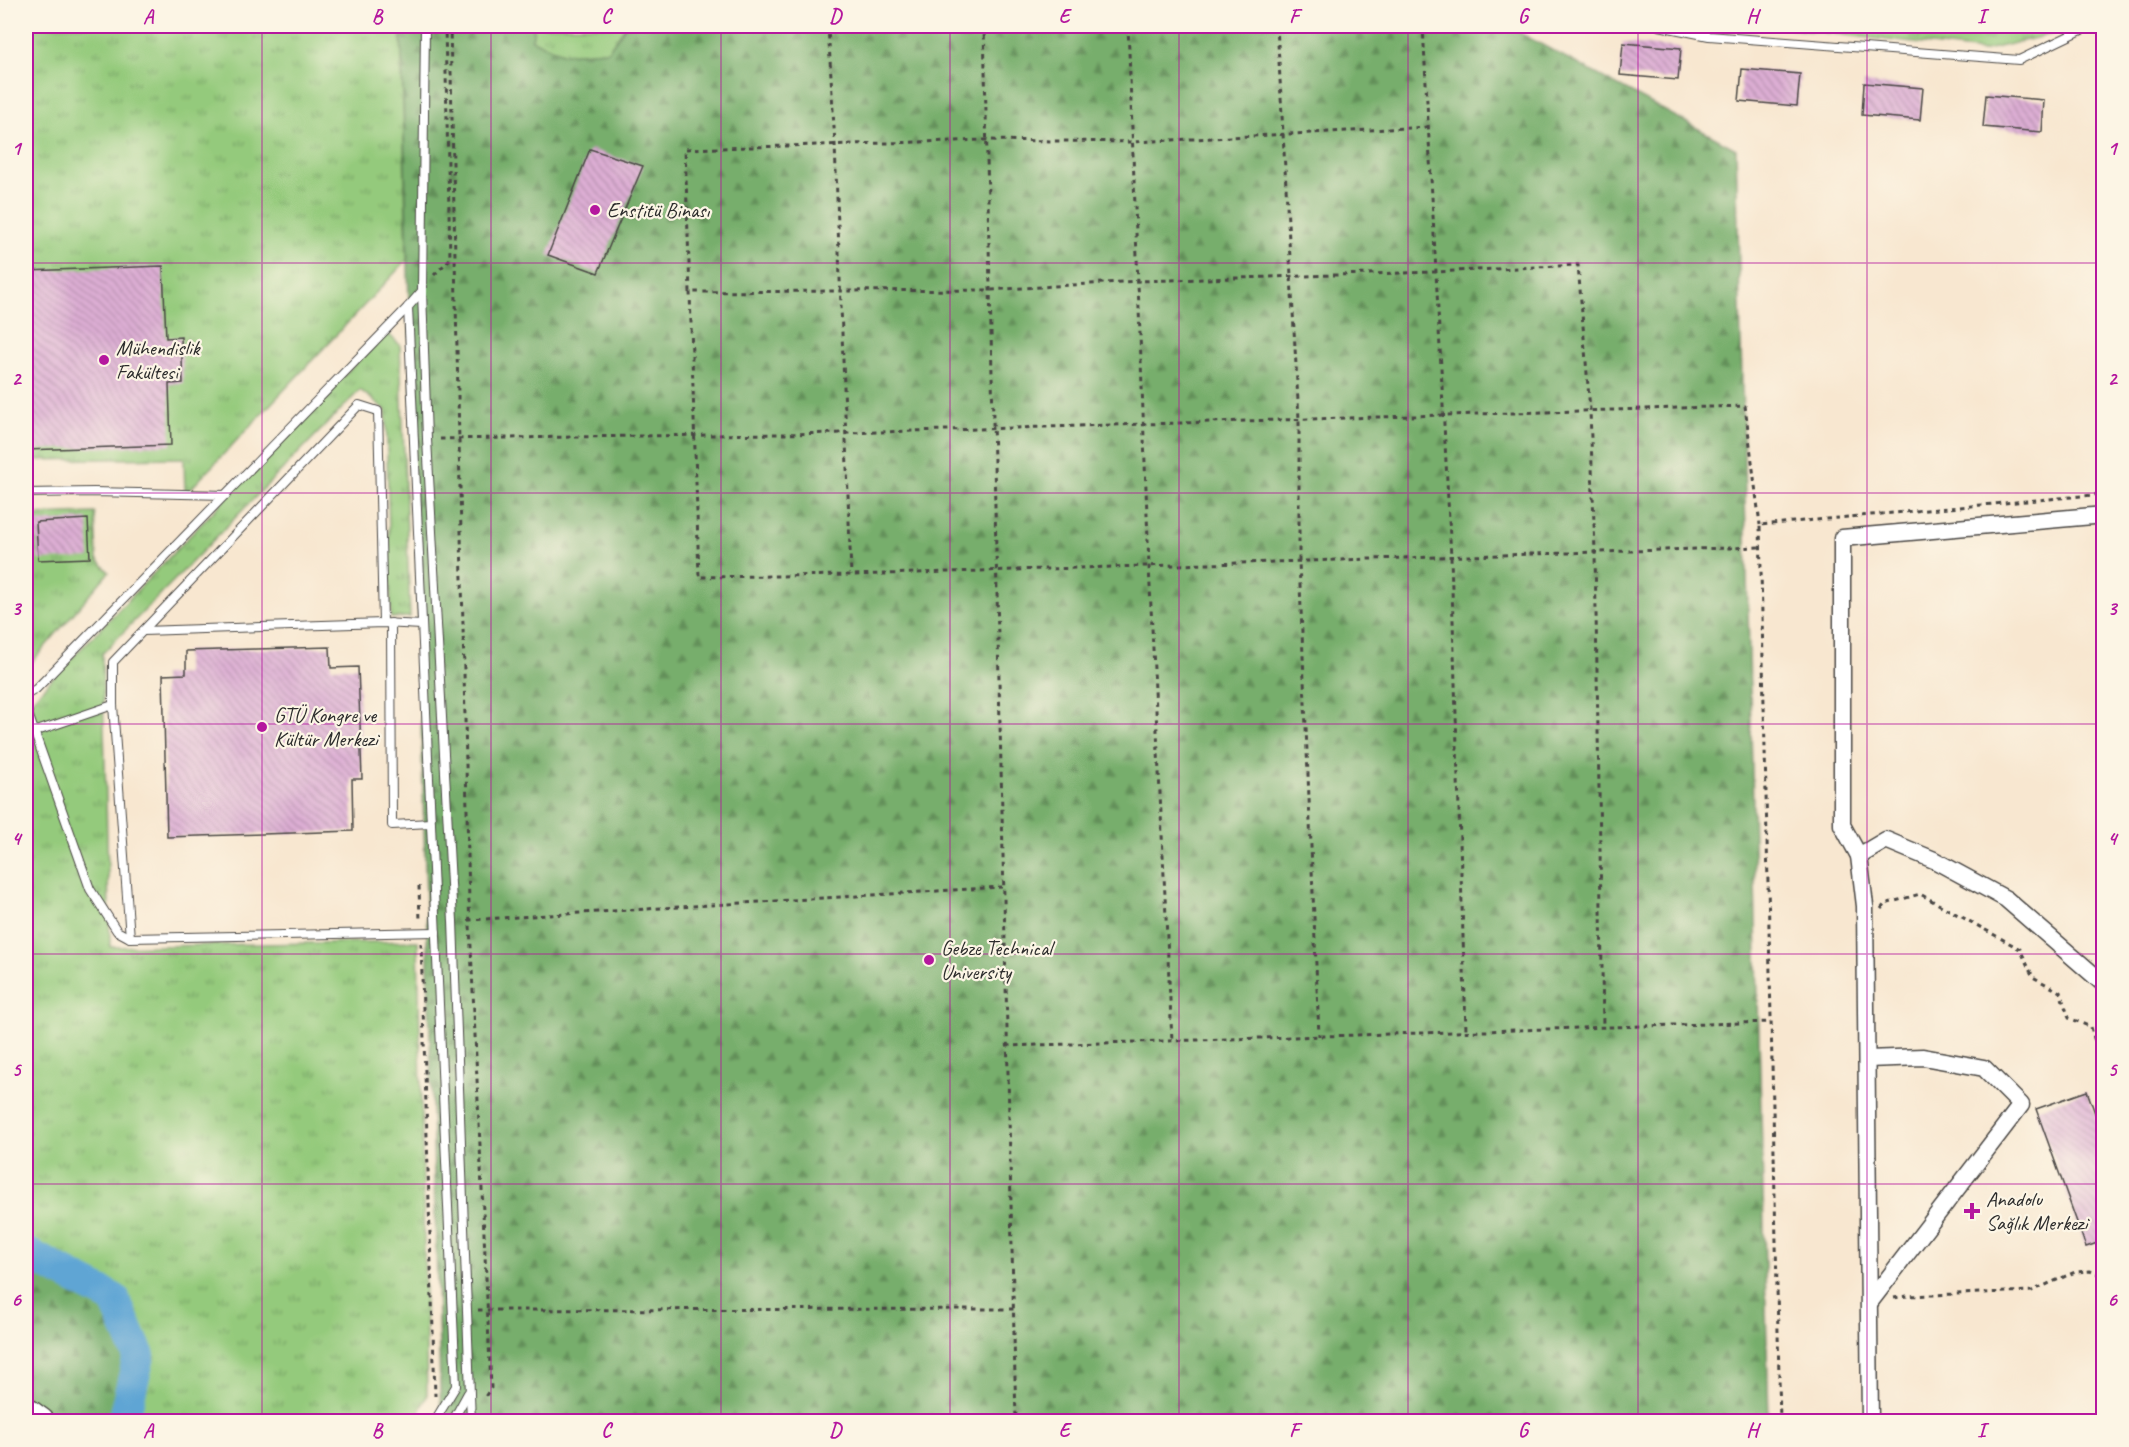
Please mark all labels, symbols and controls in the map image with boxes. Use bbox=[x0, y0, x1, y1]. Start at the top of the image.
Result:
text: A bbox=[143, 4, 155, 29]
text: B bbox=[372, 4, 384, 29]
text: C bbox=[601, 4, 613, 29]
text: D bbox=[829, 4, 843, 29]
text: E bbox=[1059, 4, 1073, 29]
text: F bbox=[1289, 4, 1303, 29]
text: G bbox=[1518, 4, 1531, 29]
text: H bbox=[1746, 4, 1761, 29]
text: I bbox=[1977, 4, 1990, 29]
text: 1 bbox=[12, 136, 23, 161]
text: 1 bbox=[2108, 136, 2119, 161]
place label: Enstitü Binası bbox=[607, 197, 710, 223]
marker: Enstitü Binası bbox=[588, 203, 602, 217]
place label: Mühendislik Fakültesi bbox=[116, 335, 201, 385]
marker: Mühendislik Fakültesi bbox=[97, 353, 111, 367]
text: 2 bbox=[12, 366, 23, 391]
text: 2 bbox=[2108, 366, 2119, 391]
text: 3 bbox=[12, 596, 23, 621]
text: 3 bbox=[2108, 596, 2119, 621]
place label: GTÜ Kongre ve Kültür Merkezi bbox=[274, 702, 381, 752]
marker: GTÜ Kongre ve Kültür Merkezi bbox=[255, 720, 269, 734]
text: 4 bbox=[12, 826, 24, 851]
text: 4 bbox=[2108, 826, 2120, 851]
place label: Gebze Technical University bbox=[941, 935, 1055, 985]
marker: Gebze Technical University bbox=[922, 953, 936, 967]
text: 5 bbox=[12, 1057, 23, 1082]
text: 5 bbox=[2108, 1057, 2119, 1082]
place label: Anadolu Sağlık Merkezi bbox=[1986, 1186, 2090, 1236]
marker: Anadolu Sağlık Merkezi bbox=[1963, 1202, 1981, 1220]
text: 6 bbox=[11, 1287, 22, 1312]
text: 6 bbox=[2107, 1287, 2118, 1312]
text: A bbox=[143, 1418, 155, 1443]
text: B bbox=[372, 1418, 384, 1443]
text: C bbox=[601, 1418, 613, 1443]
text: D bbox=[829, 1418, 843, 1443]
text: E bbox=[1059, 1418, 1073, 1443]
text: F bbox=[1289, 1418, 1303, 1443]
text: G bbox=[1518, 1418, 1531, 1443]
text: H bbox=[1746, 1418, 1761, 1443]
text: I bbox=[1977, 1418, 1990, 1443]

